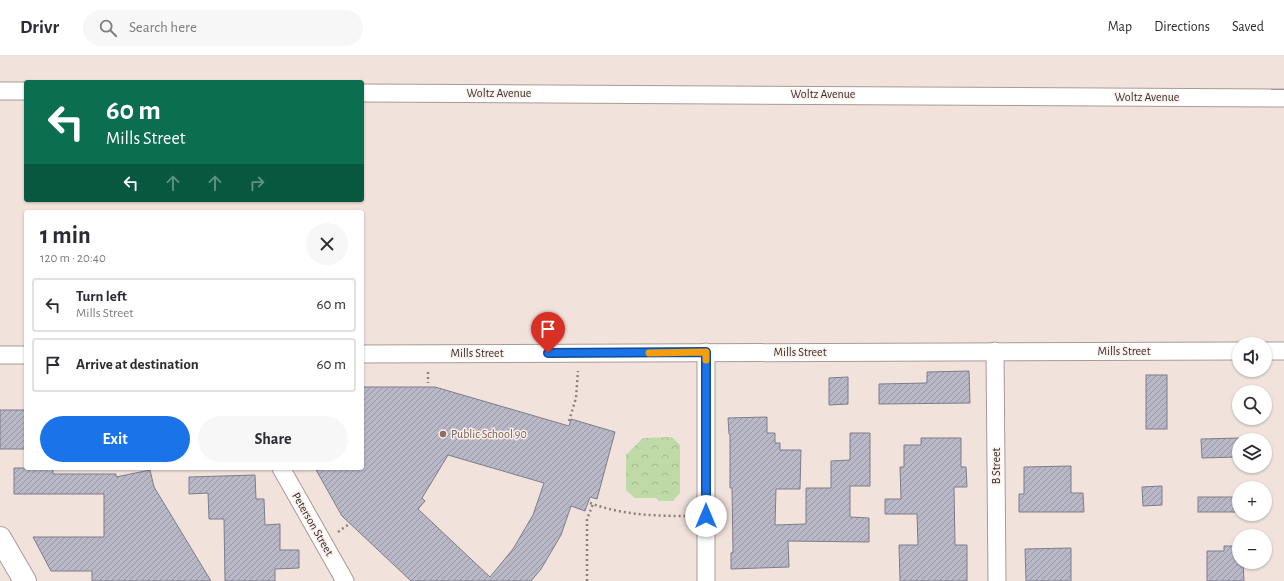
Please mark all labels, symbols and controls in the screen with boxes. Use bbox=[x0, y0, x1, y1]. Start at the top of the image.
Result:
search box bbox=[83, 10, 363, 46]
icon: search bbox=[97, 17, 119, 39]
text: Drivr bbox=[20, 18, 59, 37]
text: Search here bbox=[129, 20, 197, 35]
text: Map bbox=[1108, 20, 1132, 34]
text: Directions bbox=[1154, 20, 1210, 34]
text: Saved bbox=[1232, 20, 1264, 34]
street label: Woltz Avenue bbox=[467, 87, 531, 99]
street label: Woltz Avenue bbox=[791, 88, 855, 100]
street label: Woltz Avenue bbox=[1115, 91, 1179, 103]
icon: left bbox=[40, 96, 92, 148]
text: 60 m bbox=[106, 97, 161, 125]
text: Mills Street bbox=[106, 130, 185, 148]
icon: left bbox=[120, 172, 142, 194]
icon: ahead bbox=[162, 172, 184, 194]
icon: ahead bbox=[204, 172, 226, 194]
icon: right bbox=[246, 172, 268, 194]
button: close bbox=[306, 223, 348, 265]
text: 1 min bbox=[40, 224, 91, 248]
text: 120 m · 20:40 bbox=[40, 252, 106, 265]
text: Turn left bbox=[76, 289, 127, 304]
icon: left bbox=[42, 294, 64, 316]
text: 60 m bbox=[317, 297, 346, 312]
text: Mills Street bbox=[76, 307, 133, 320]
pin bbox=[531, 312, 565, 353]
icon: arrive bbox=[537, 318, 559, 340]
map controls bbox=[1232, 337, 1272, 569]
button: sound bbox=[1232, 337, 1272, 377]
street label: Mills Street bbox=[1098, 345, 1151, 357]
street label: Mills Street bbox=[774, 346, 827, 358]
street label: Mills Street bbox=[451, 347, 504, 359]
icon: arrive bbox=[42, 354, 64, 376]
text: Arrive at destination bbox=[76, 357, 199, 372]
text: 60 m bbox=[317, 357, 346, 372]
button: search bbox=[1232, 385, 1272, 425]
button: Exit bbox=[40, 416, 190, 462]
button: Share bbox=[198, 416, 348, 462]
place label: Public School 90 bbox=[451, 428, 527, 440]
marker: Public School 90 bbox=[438, 429, 448, 439]
button: layers bbox=[1232, 433, 1272, 473]
street label: B Street bbox=[990, 447, 1002, 484]
button: + bbox=[1232, 481, 1272, 521]
street label: Peterson Street bbox=[290, 490, 336, 558]
position arrow bbox=[685, 495, 727, 537]
button: − bbox=[1232, 529, 1272, 569]

